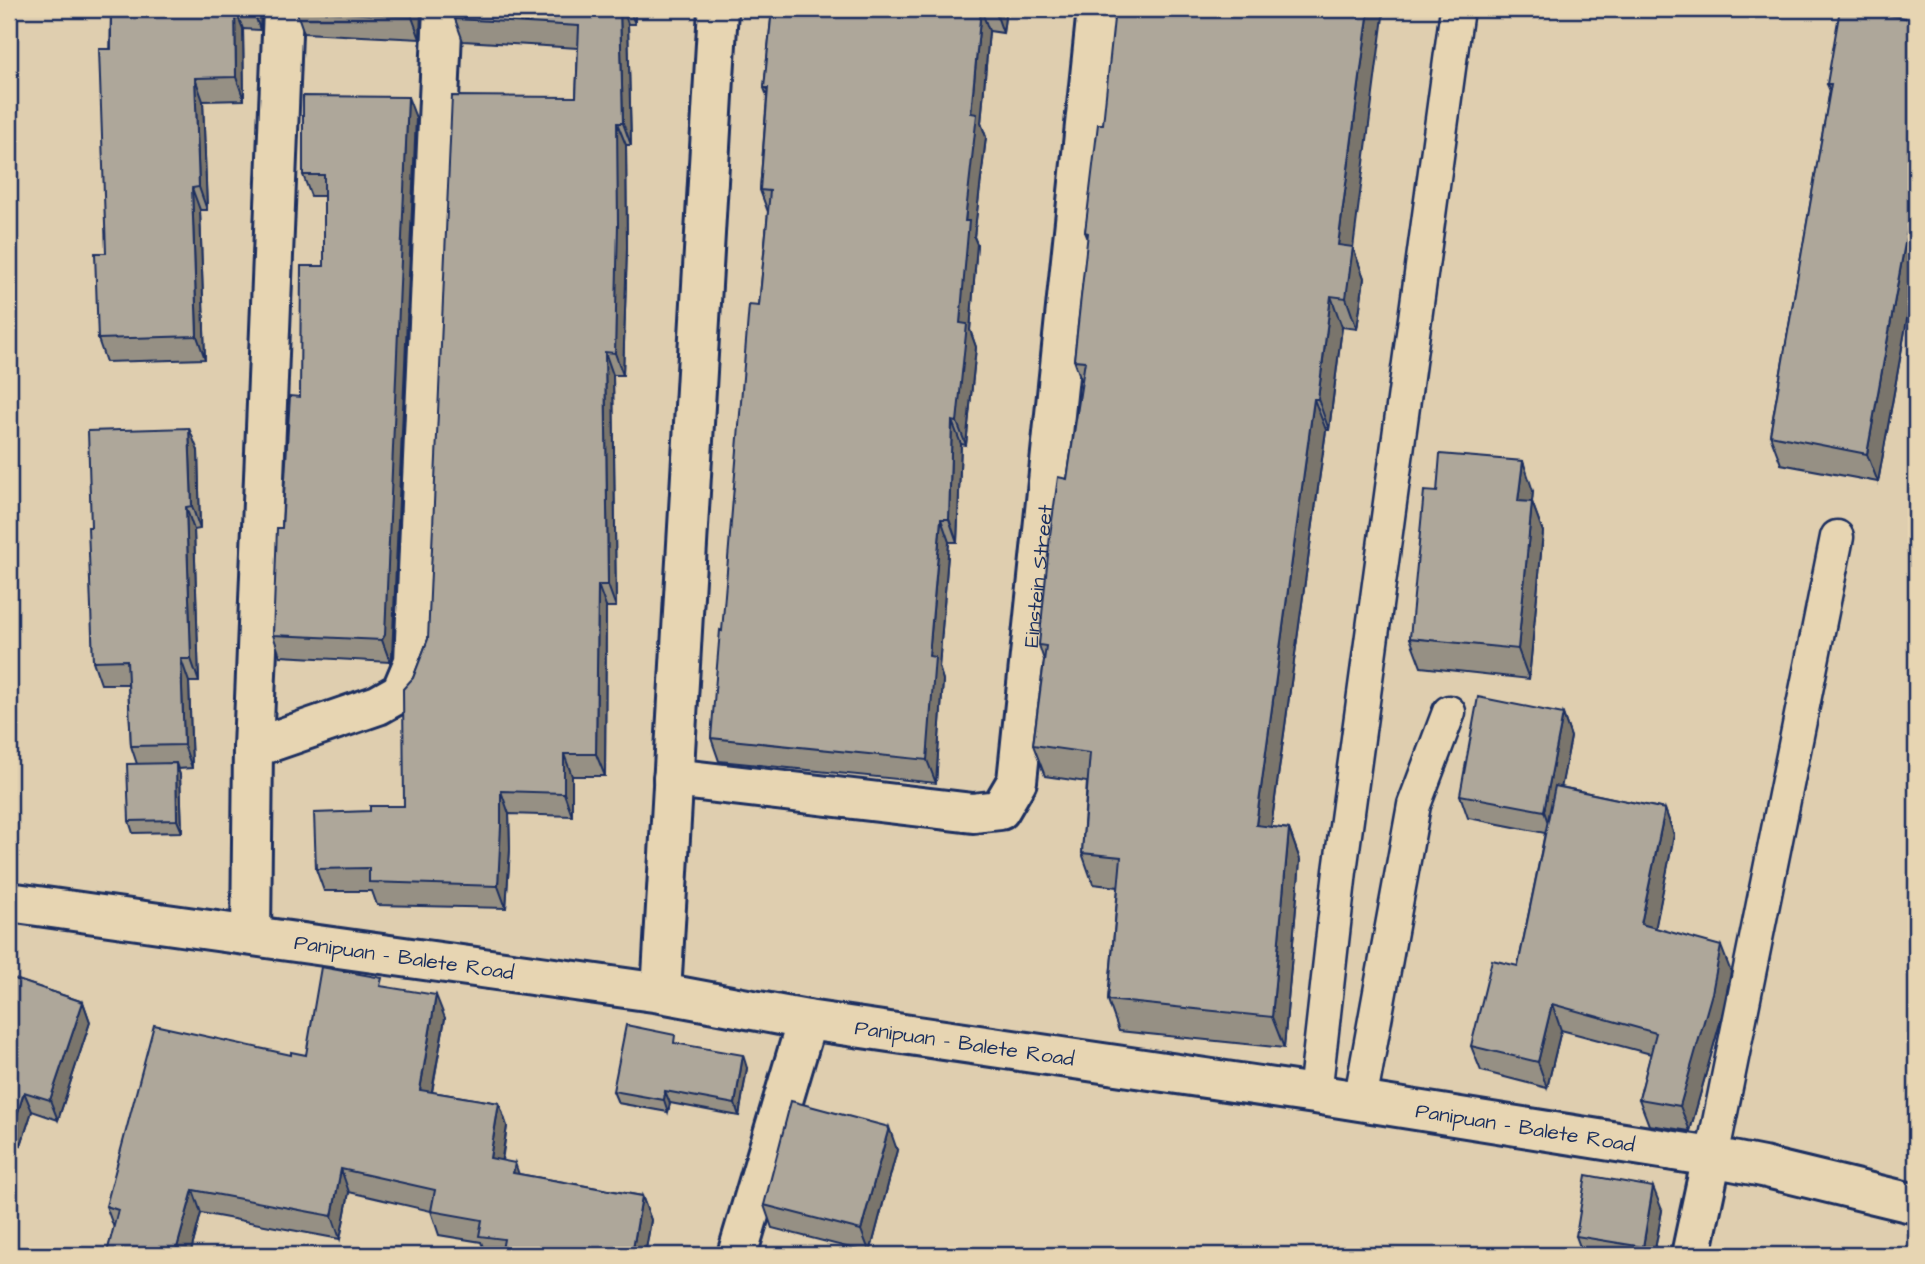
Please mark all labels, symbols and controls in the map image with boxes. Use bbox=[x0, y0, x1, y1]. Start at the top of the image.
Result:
street label: Einstein Street bbox=[1016, 503, 1060, 649]
street label: Panipuan - Balete Road bbox=[292, 927, 516, 987]
street label: Panipuan - Balete Road bbox=[853, 1013, 1076, 1073]
street label: Panipuan - Balete Road bbox=[1414, 1096, 1637, 1159]

